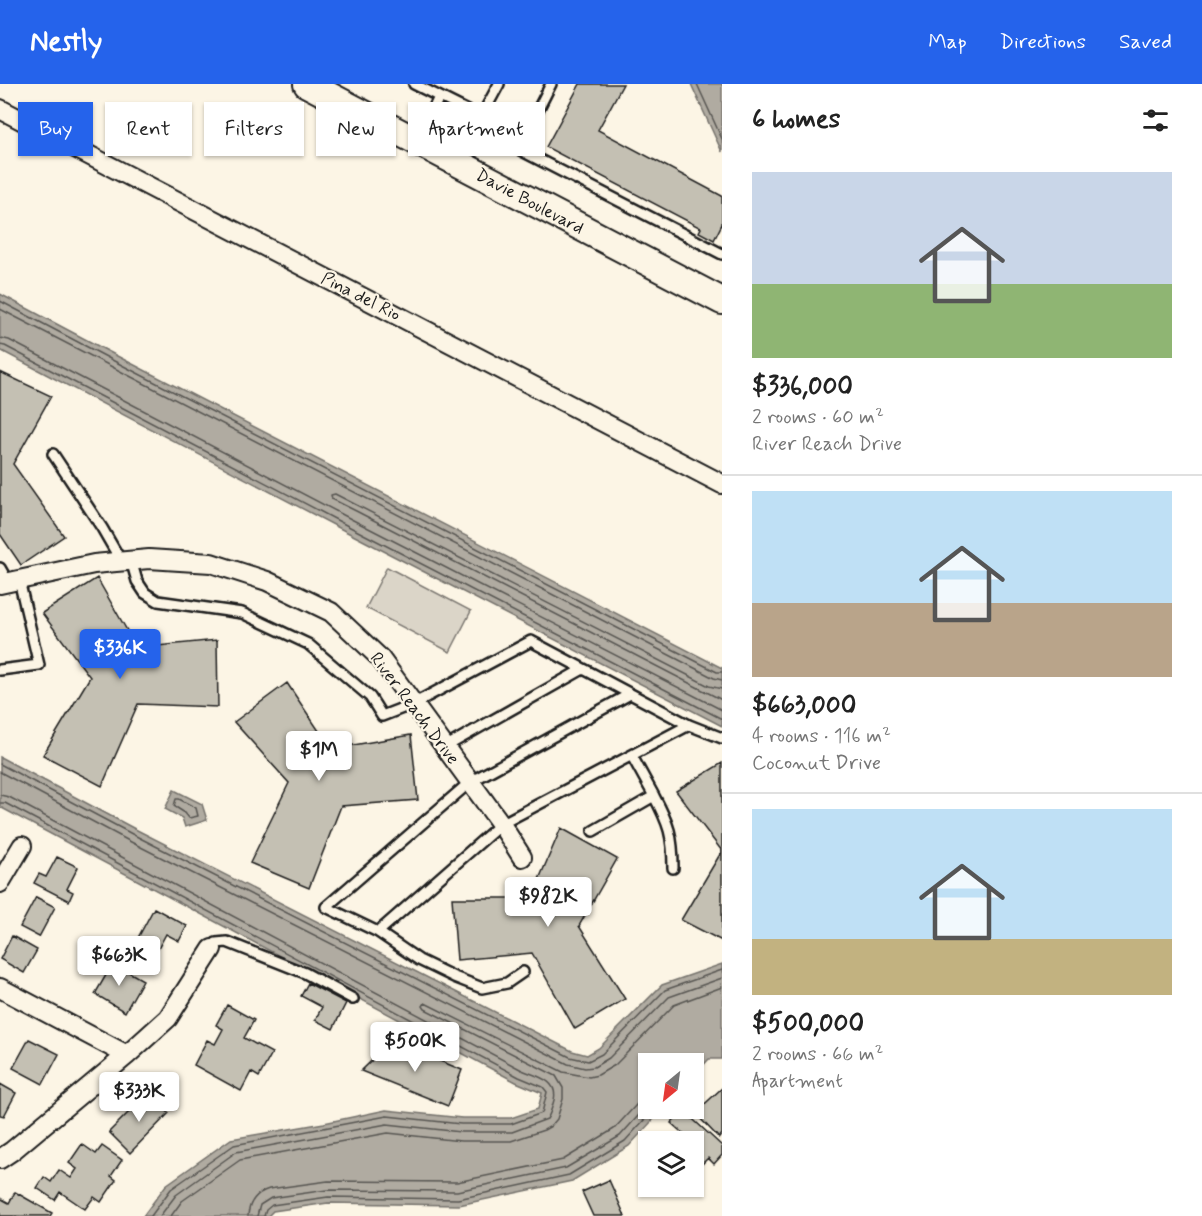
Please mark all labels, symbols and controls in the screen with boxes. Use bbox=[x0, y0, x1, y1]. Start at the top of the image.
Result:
text: Nestly bbox=[30, 24, 102, 61]
text: Map bbox=[928, 28, 967, 56]
text: Directions bbox=[1000, 28, 1086, 56]
text: Saved bbox=[1119, 28, 1172, 56]
chip: Buy bbox=[18, 102, 93, 156]
chip: Rent bbox=[105, 102, 192, 156]
chip: Filters bbox=[204, 102, 304, 156]
chip: New bbox=[316, 102, 396, 156]
chip: Apartment bbox=[408, 102, 545, 156]
text: 6 homes bbox=[752, 103, 840, 137]
icon: filters bbox=[1139, 104, 1172, 137]
street label: Davie Boulevard bbox=[471, 163, 588, 241]
icon: home bbox=[908, 211, 1016, 319]
street label: Pina del Rio bbox=[317, 267, 404, 327]
text: $336,000 bbox=[752, 370, 853, 404]
text: 2 rooms · 60 m² bbox=[752, 404, 884, 431]
text: River Reach Drive bbox=[752, 431, 902, 458]
icon: home bbox=[908, 530, 1016, 638]
pin: $336K bbox=[78, 629, 162, 680]
text: $336K bbox=[94, 635, 146, 662]
street label: River Reach Drive bbox=[364, 647, 464, 770]
text: $663,000 bbox=[752, 689, 856, 723]
text: 4 rooms · 116 m² bbox=[752, 723, 891, 750]
pin: $1M bbox=[290, 731, 348, 782]
text: $1M bbox=[300, 737, 338, 764]
text: Coconut Drive bbox=[752, 750, 881, 777]
icon: home bbox=[908, 848, 1016, 956]
pin: $982K bbox=[506, 877, 590, 928]
text: $982K bbox=[519, 883, 577, 910]
pin: $663K bbox=[77, 936, 161, 987]
text: $663K bbox=[91, 942, 147, 969]
text: $500,000 bbox=[752, 1007, 864, 1041]
pin: $500K bbox=[373, 1022, 457, 1073]
text: $500K bbox=[384, 1028, 446, 1055]
text: 2 rooms · 66 m² bbox=[752, 1041, 883, 1068]
north arrow bbox=[638, 1053, 704, 1119]
map controls bbox=[638, 1053, 704, 1197]
text: Apartment bbox=[752, 1068, 843, 1095]
pin: $333K bbox=[97, 1072, 181, 1123]
text: $333K bbox=[113, 1078, 165, 1105]
button: layers bbox=[638, 1131, 704, 1197]

